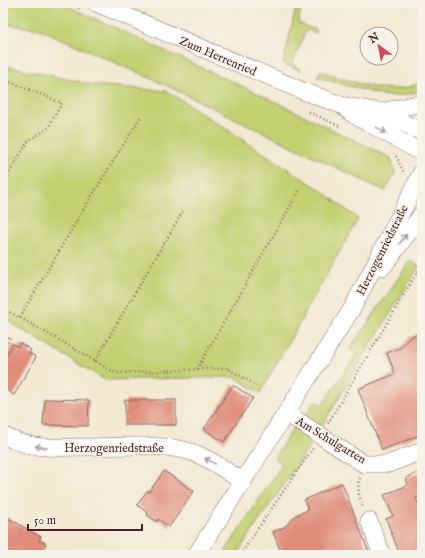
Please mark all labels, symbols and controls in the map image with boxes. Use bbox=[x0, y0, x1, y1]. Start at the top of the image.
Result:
north arrow bbox=[359, 26, 399, 66]
text: N bbox=[366, 30, 382, 47]
street label: Zum Herrenried bbox=[177, 33, 259, 80]
one-way arrow bbox=[375, 127, 387, 134]
street label: Herzogenriedstraße bbox=[353, 202, 412, 298]
one-way arrow bbox=[399, 234, 407, 245]
street label: Am Schulgarten bbox=[292, 413, 369, 468]
street label: Herzogenriedstraße bbox=[64, 441, 164, 456]
one-way arrow bbox=[35, 443, 48, 451]
one-way arrow bbox=[204, 457, 216, 465]
scale bar bbox=[28, 506, 142, 532]
text: 50 m bbox=[34, 513, 56, 528]

